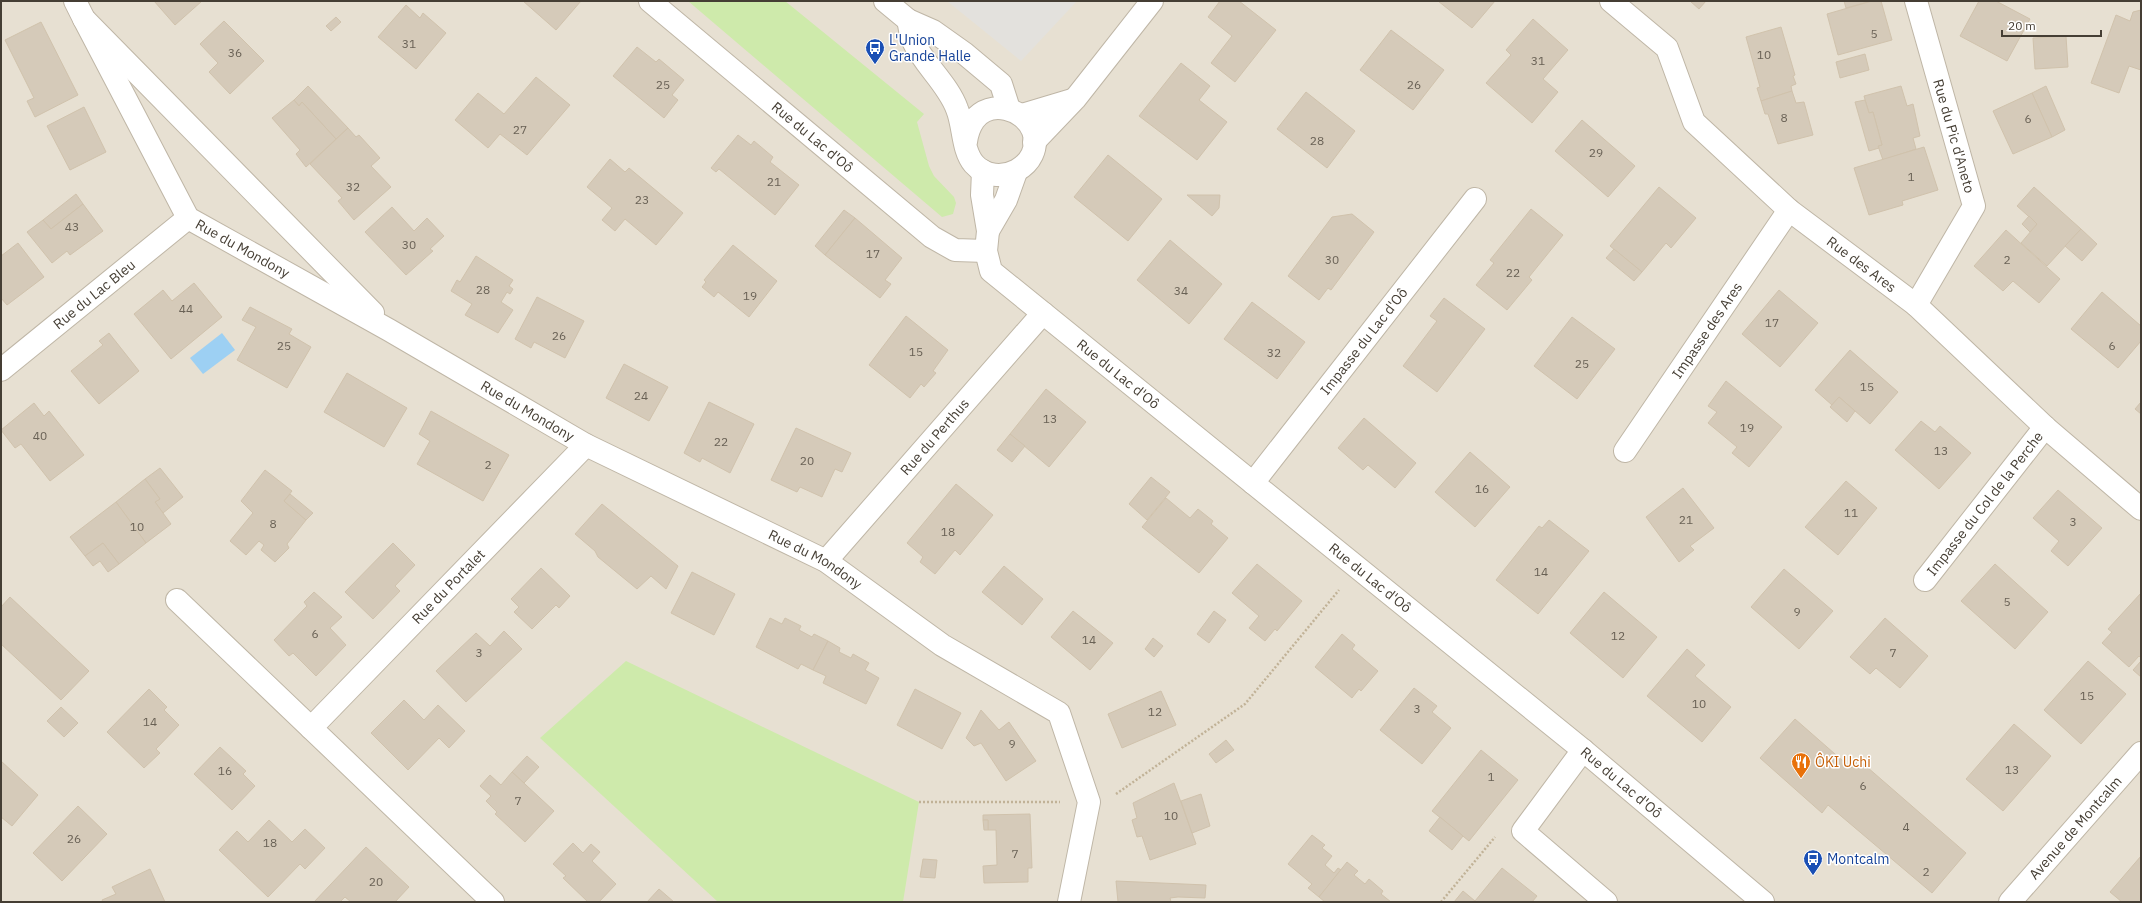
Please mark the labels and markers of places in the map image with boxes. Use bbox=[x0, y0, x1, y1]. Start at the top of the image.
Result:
place label: L'Union Grande Halle bbox=[889, 31, 971, 65]
bus stop icon: L'Union Grande Halle bbox=[864, 37, 886, 65]
restaurant icon: ÔKI Uchi bbox=[1790, 751, 1812, 779]
place label: ÔKI Uchi bbox=[1815, 752, 1871, 771]
bus stop icon: Montcalm bbox=[1802, 848, 1824, 876]
place label: Montcalm bbox=[1827, 850, 1890, 868]

